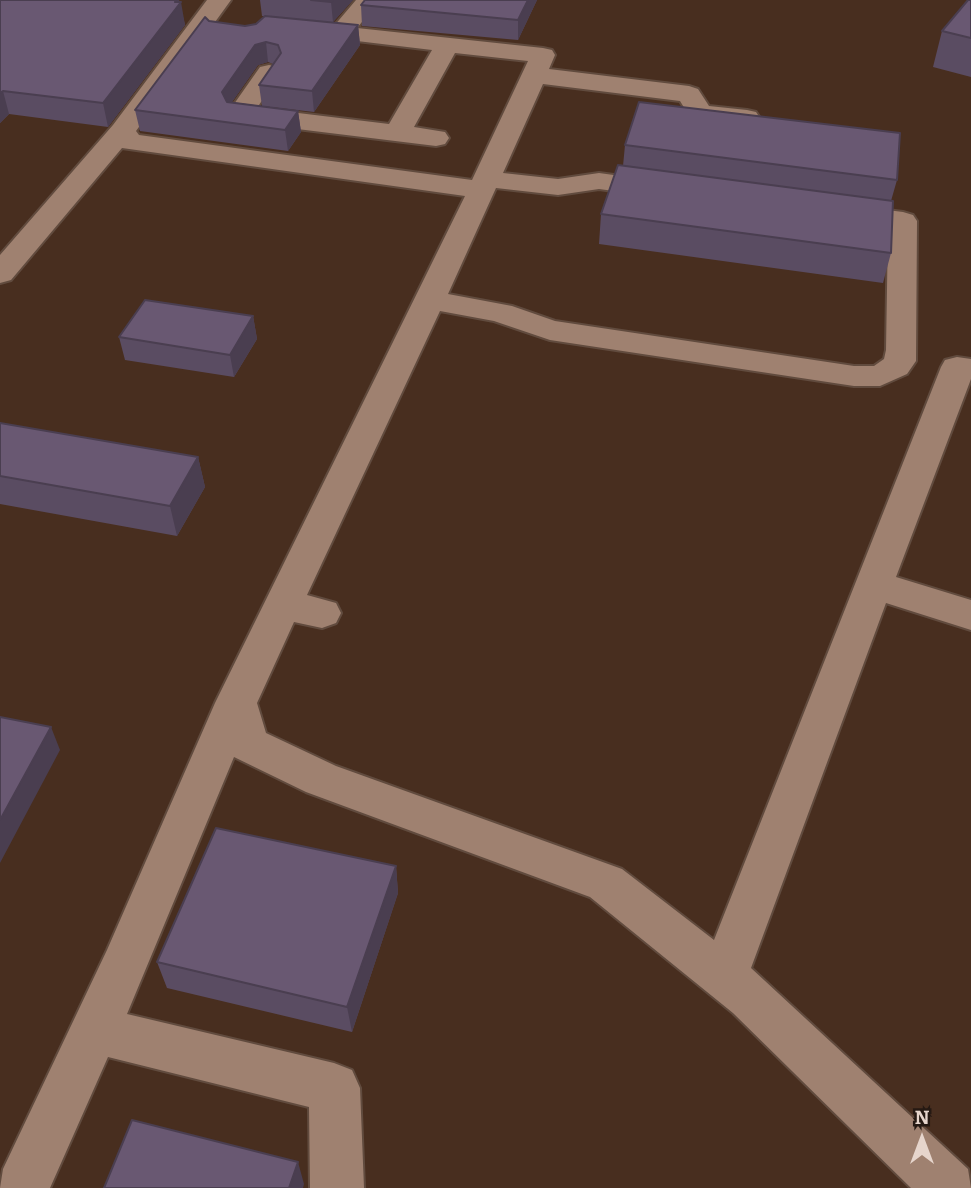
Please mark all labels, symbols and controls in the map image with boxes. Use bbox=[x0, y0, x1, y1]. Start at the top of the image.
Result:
north arrow bbox=[887, 1104, 957, 1174]
text: N bbox=[915, 1106, 929, 1129]

